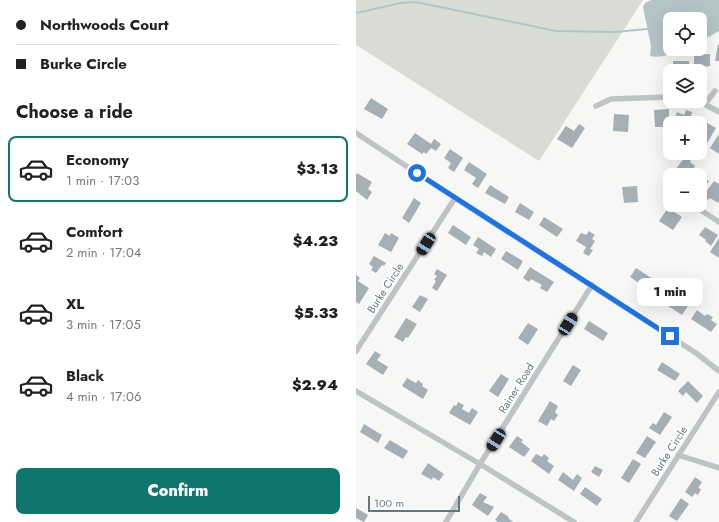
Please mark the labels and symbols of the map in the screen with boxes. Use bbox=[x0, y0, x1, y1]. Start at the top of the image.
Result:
route start bbox=[408, 164, 426, 182]
car bbox=[414, 231, 438, 257]
street label: Burke Circle bbox=[363, 260, 407, 316]
callout: 1 min bbox=[637, 278, 703, 306]
car bbox=[557, 311, 579, 337]
route end bbox=[661, 327, 679, 345]
street label: Rainer Road bbox=[494, 360, 538, 416]
street label: Burke Circle bbox=[647, 423, 691, 479]
car bbox=[485, 427, 507, 453]
scale bar bbox=[368, 494, 460, 513]

